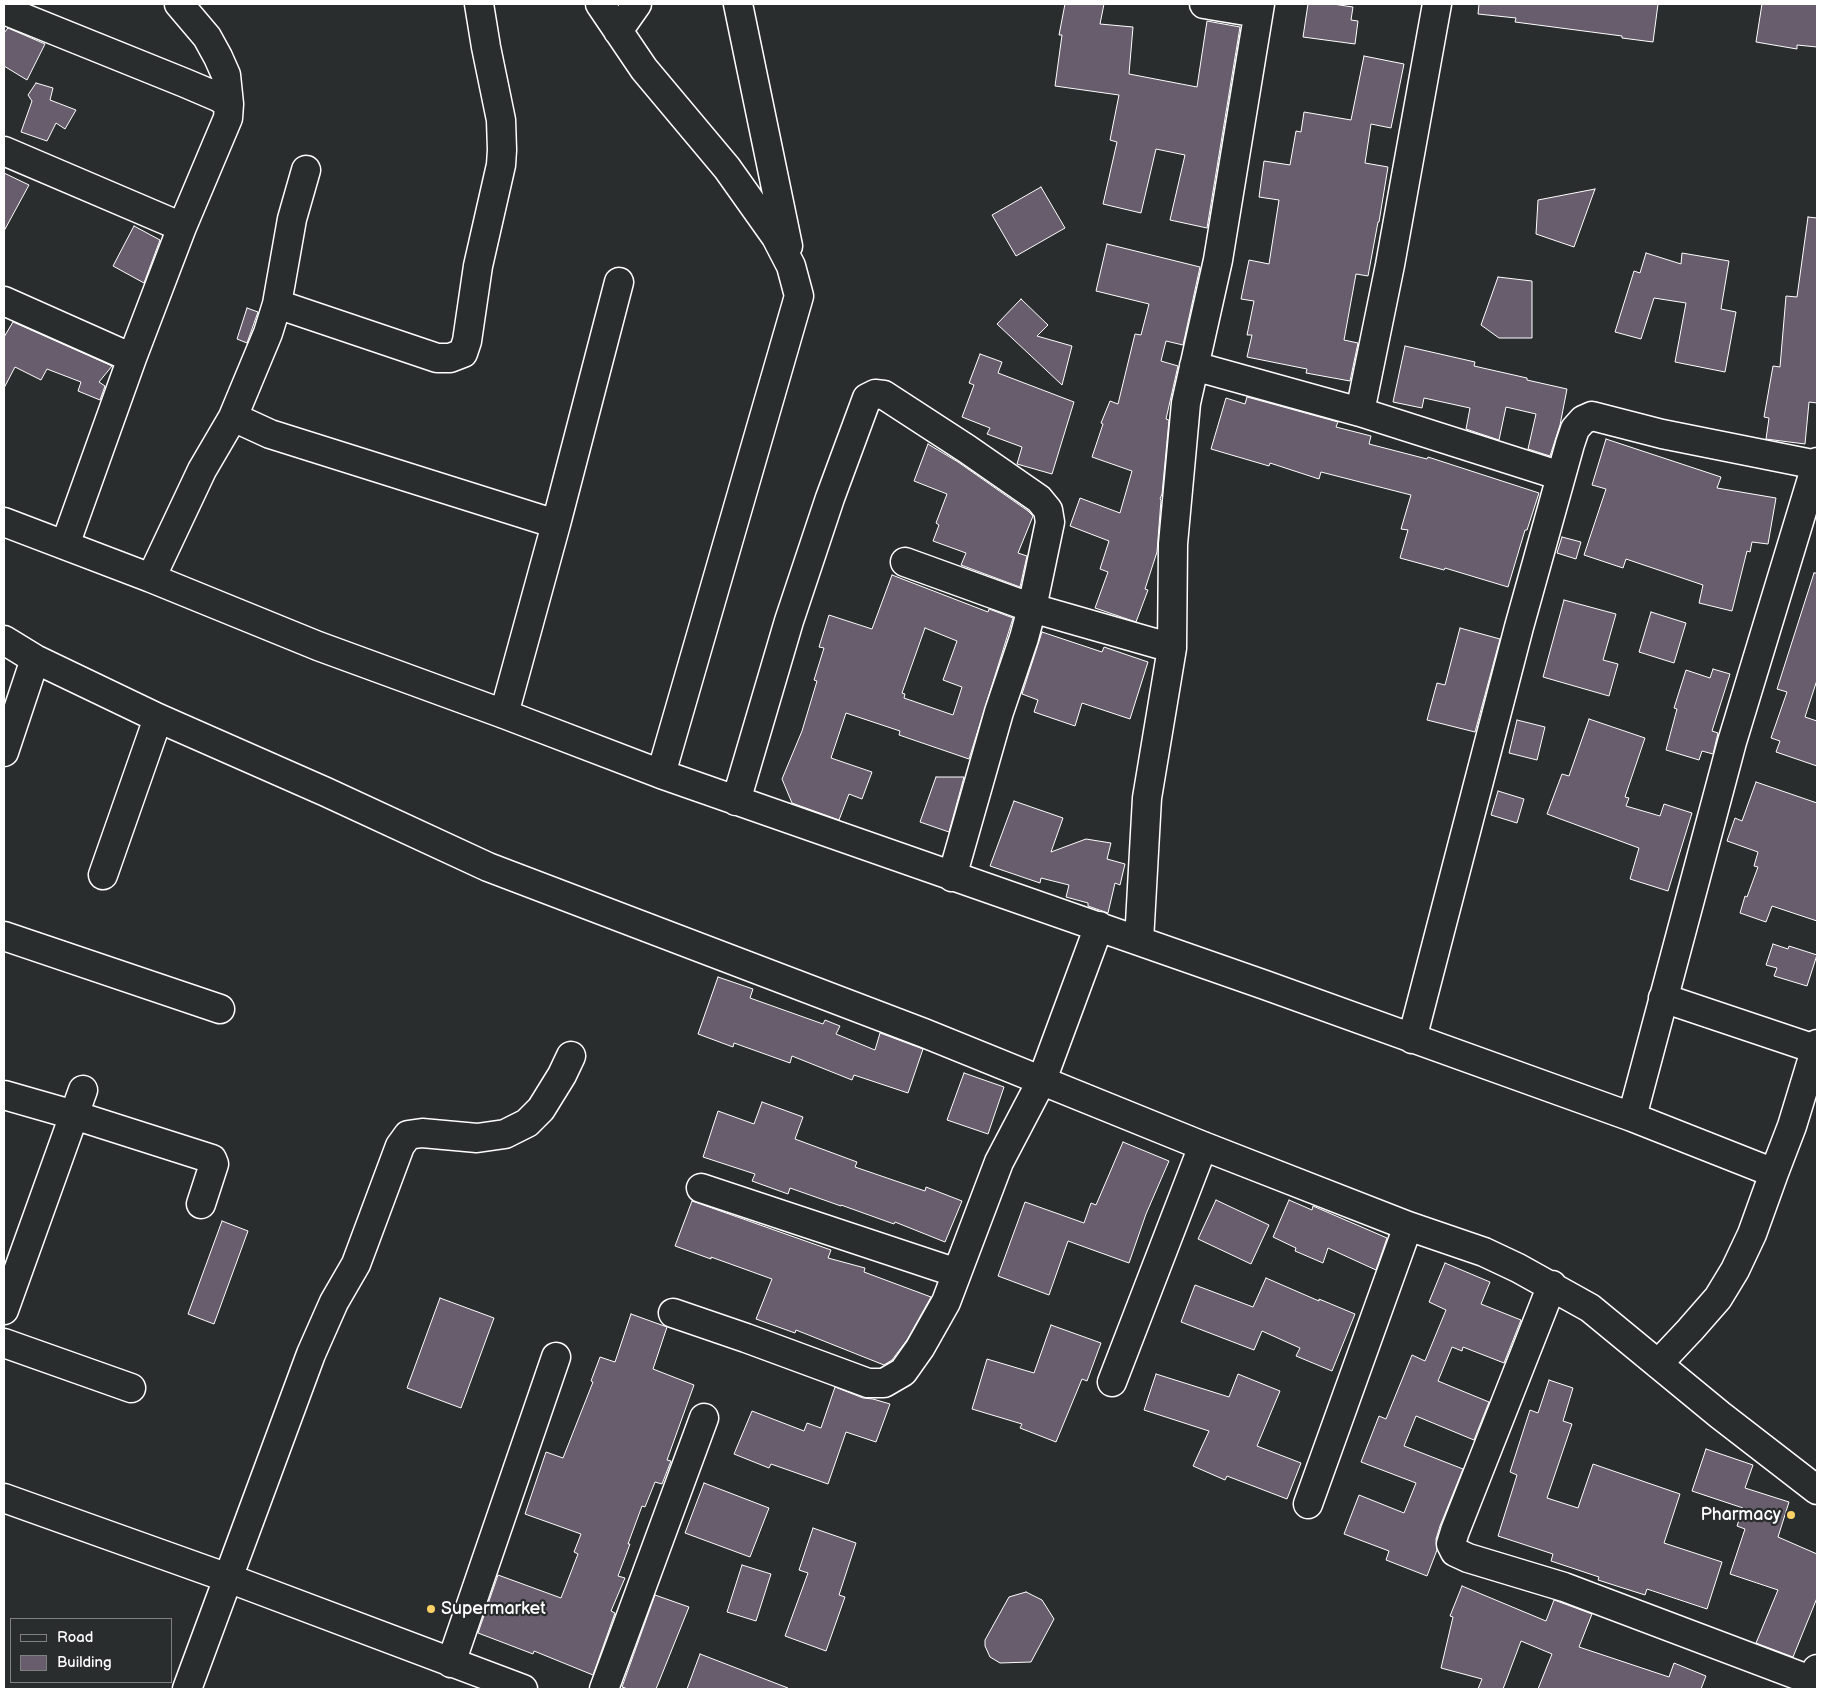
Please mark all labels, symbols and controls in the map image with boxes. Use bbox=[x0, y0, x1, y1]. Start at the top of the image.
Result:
place label: Pharmacy bbox=[1700, 1504, 1781, 1526]
marker: Pharmacy bbox=[1785, 1509, 1797, 1521]
place label: Supermarket bbox=[441, 1598, 546, 1620]
marker: Supermarket bbox=[425, 1603, 437, 1615]
legend bbox=[10, 1618, 172, 1683]
text: Road bbox=[57, 1628, 93, 1647]
text: Building bbox=[57, 1653, 112, 1672]

